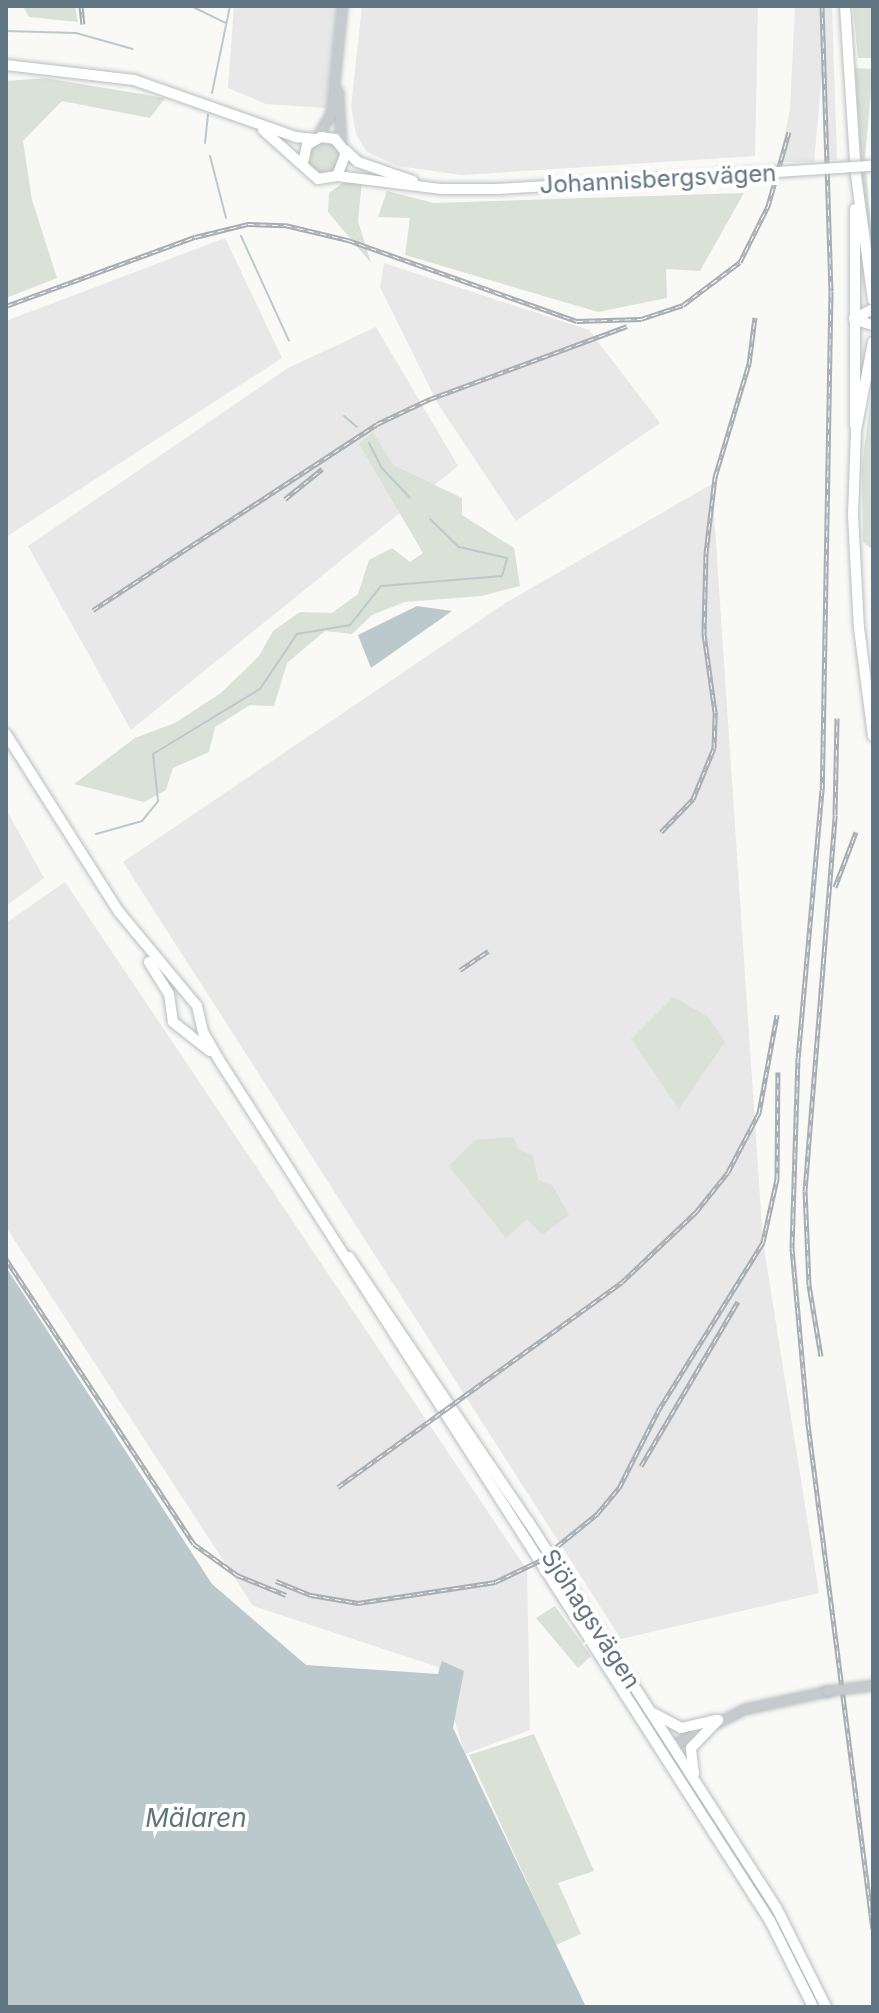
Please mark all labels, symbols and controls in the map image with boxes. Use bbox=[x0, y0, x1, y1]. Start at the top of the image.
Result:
street label: Johannisbergsvägen bbox=[539, 158, 777, 200]
street label: Sjöhagsvägen bbox=[535, 1544, 647, 1694]
water label: Mälaren bbox=[145, 1802, 247, 1834]

